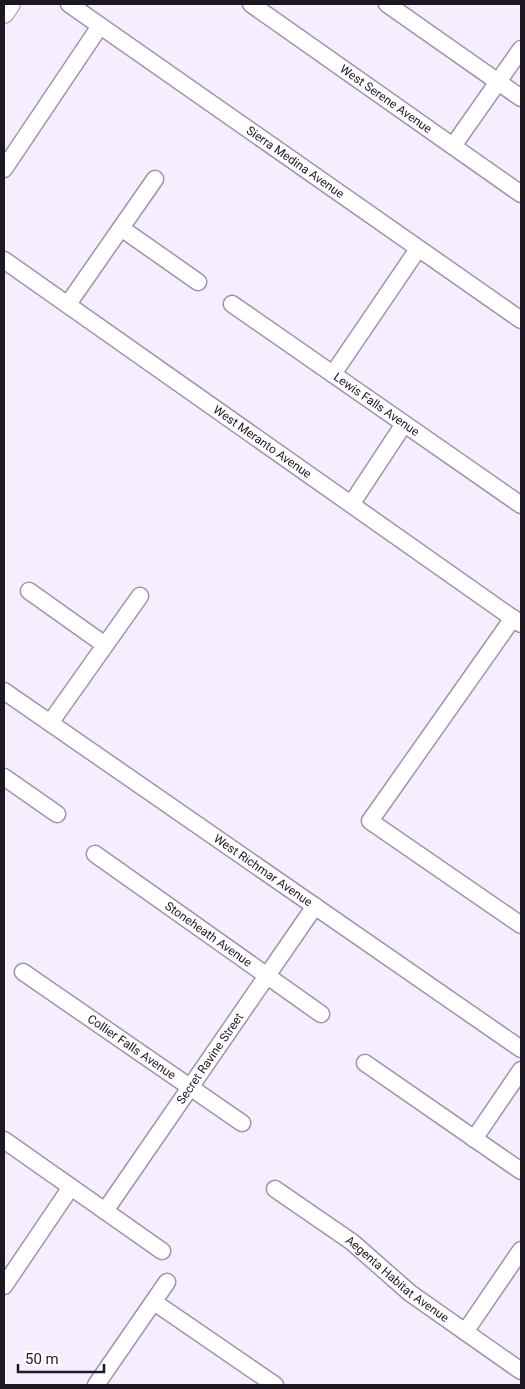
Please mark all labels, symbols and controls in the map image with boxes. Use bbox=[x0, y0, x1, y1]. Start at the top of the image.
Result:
street label: West Serene Avenue bbox=[337, 62, 435, 136]
street label: Sierra Medina Avenue bbox=[244, 123, 347, 201]
street label: Lewis Falls Avenue bbox=[331, 370, 422, 439]
street label: West Meranto Avenue bbox=[211, 403, 314, 481]
street label: West Richmar Avenue bbox=[211, 831, 315, 909]
street label: Stoneheath Avenue bbox=[162, 899, 255, 970]
street label: Secret Ravine Street bbox=[174, 1010, 246, 1107]
street label: Collier Falls Avenue bbox=[85, 1012, 179, 1082]
street label: Aegenta Habitat Avenue bbox=[343, 1233, 451, 1325]
scale bar bbox=[18, 1342, 104, 1374]
text: 50 m bbox=[25, 1350, 59, 1368]

